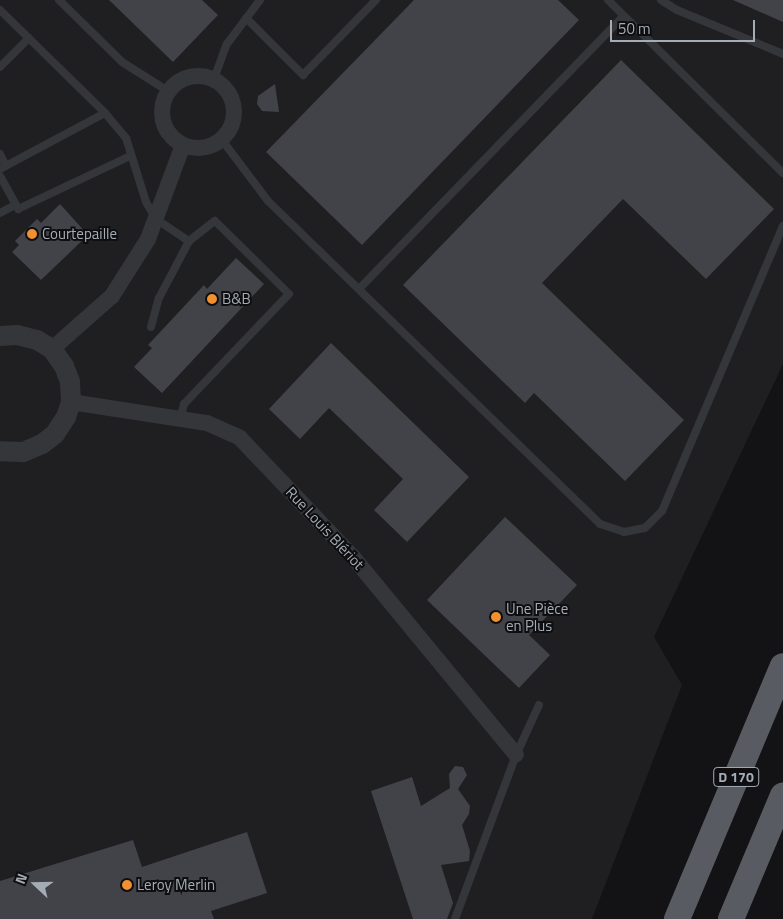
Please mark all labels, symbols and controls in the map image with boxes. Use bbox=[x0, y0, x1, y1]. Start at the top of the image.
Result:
scale bar bbox=[613, 10, 758, 42]
text: 50 m bbox=[618, 17, 651, 40]
place label: Courtepaille bbox=[42, 225, 117, 243]
marker: Courtepaille bbox=[26, 228, 38, 240]
place label: B&B bbox=[222, 290, 251, 308]
marker: B&B bbox=[206, 293, 218, 305]
street label: Rue Louis Blériot bbox=[282, 483, 368, 573]
place label: Une Pièce en Plus bbox=[506, 599, 568, 634]
marker: Une Pièce en Plus bbox=[490, 611, 502, 623]
road number: D 170 bbox=[712, 766, 760, 789]
north arrow bbox=[10, 859, 60, 909]
text: N bbox=[9, 870, 32, 887]
place label: Leroy Merlin bbox=[137, 876, 215, 894]
marker: Leroy Merlin bbox=[121, 879, 133, 891]

